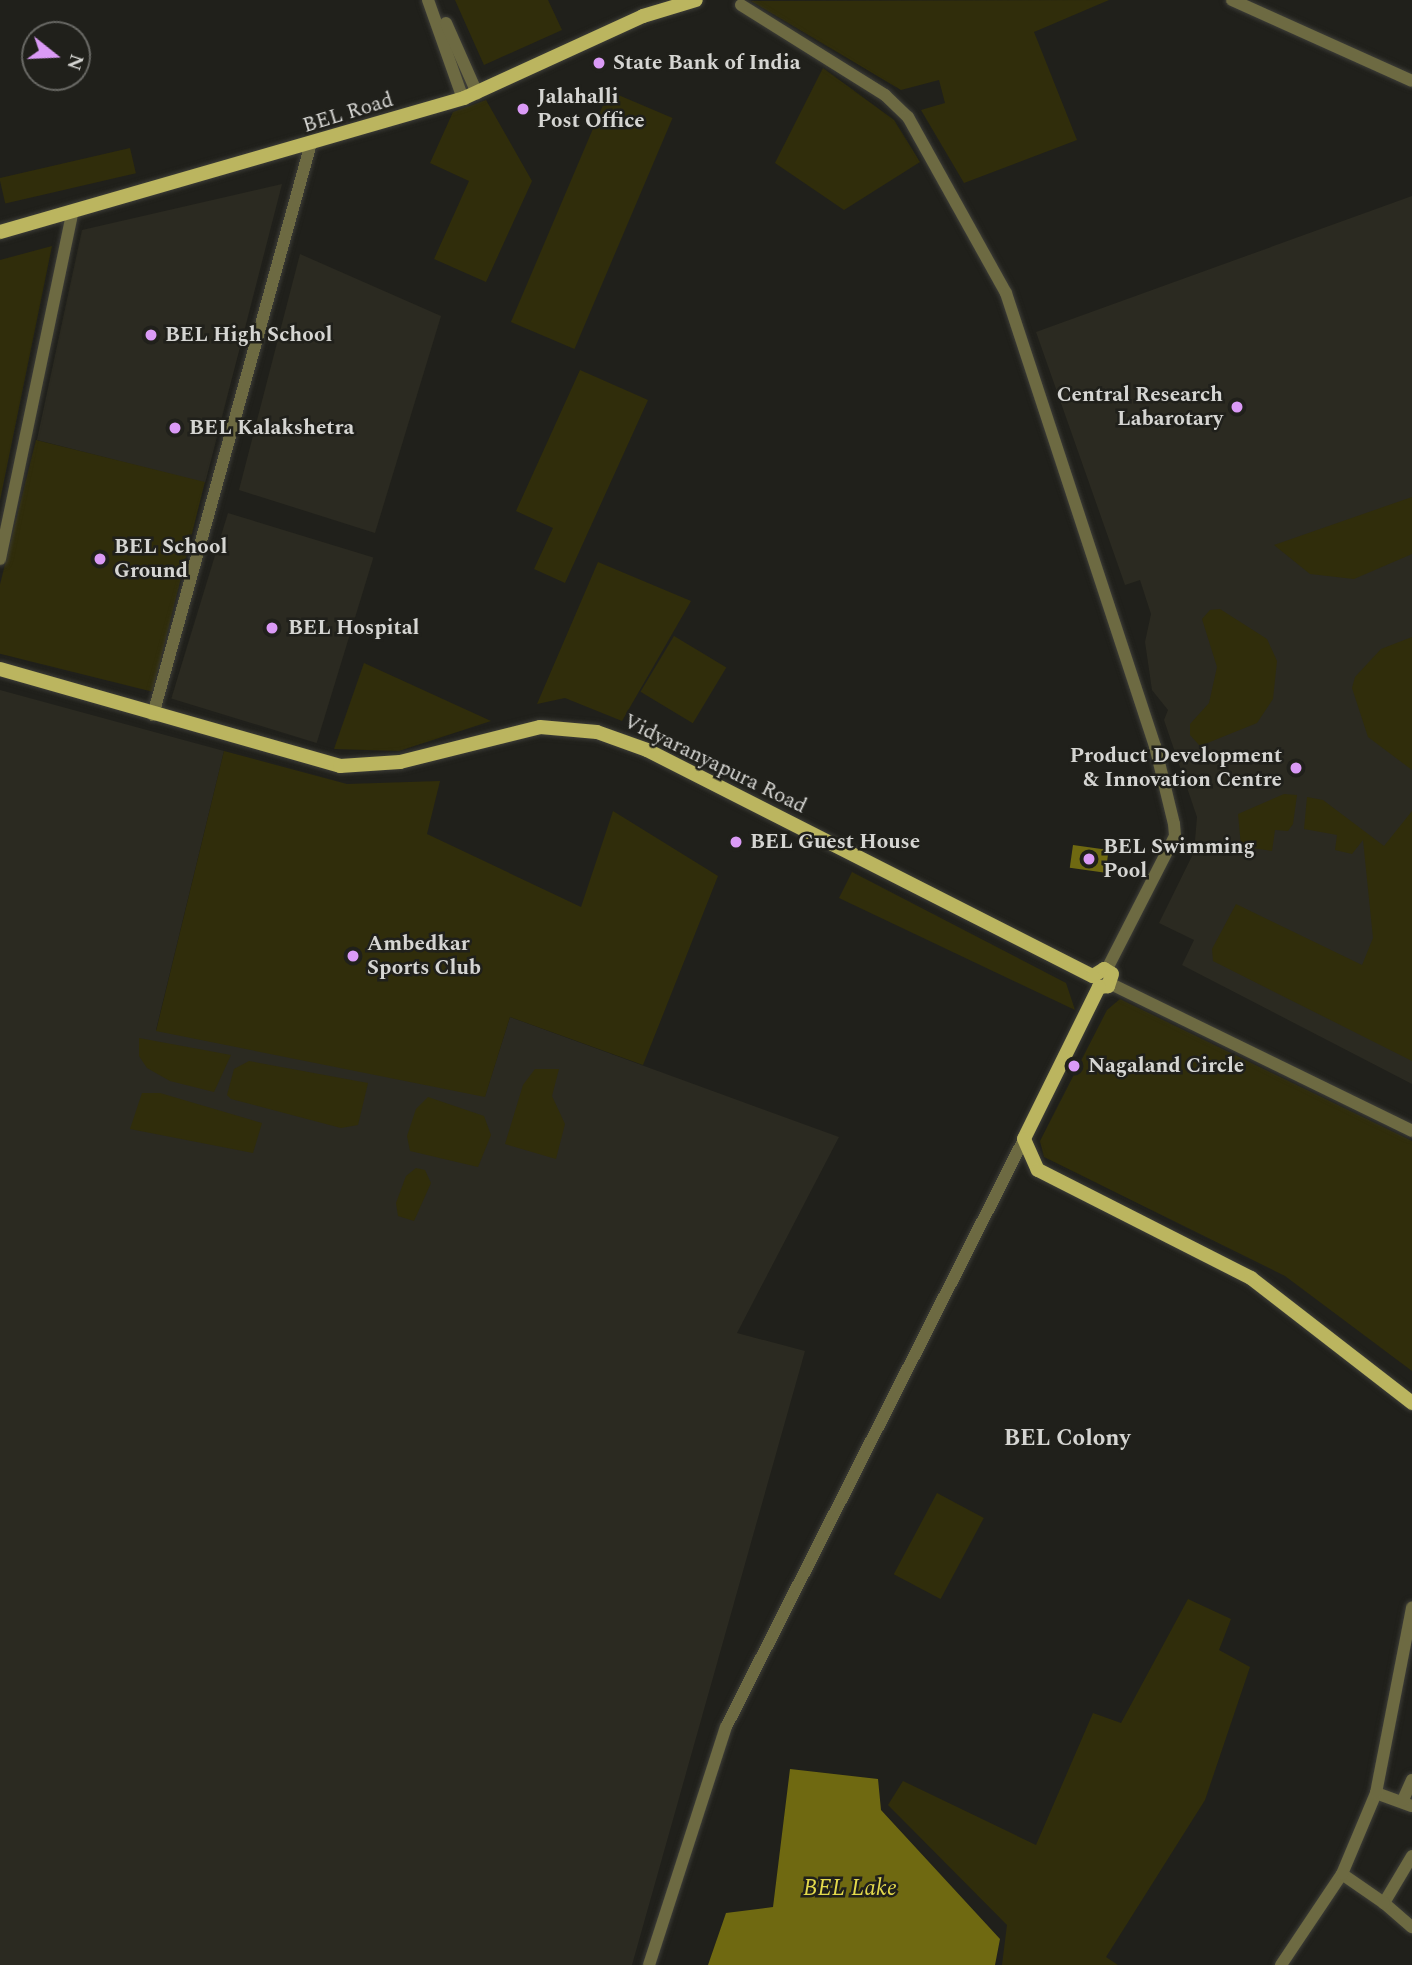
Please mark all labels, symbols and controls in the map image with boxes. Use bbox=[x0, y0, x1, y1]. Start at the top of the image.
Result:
north arrow bbox=[21, 21, 91, 91]
text: N bbox=[58, 50, 91, 74]
place label: State Bank of India bbox=[613, 50, 801, 76]
marker: State Bank of India bbox=[591, 55, 607, 71]
place label: Jalahalli Post Office bbox=[537, 84, 645, 134]
street label: BEL Road bbox=[300, 87, 396, 139]
marker: Jalahalli Post Office bbox=[515, 101, 531, 117]
place label: BEL High School bbox=[165, 322, 332, 348]
marker: BEL High School bbox=[143, 327, 159, 343]
place label: Central Research Labarotary bbox=[1057, 382, 1223, 432]
marker: Central Research Labarotary bbox=[1229, 399, 1245, 415]
place label: BEL Kalakshetra bbox=[189, 415, 354, 441]
marker: BEL Kalakshetra bbox=[167, 420, 183, 436]
place label: BEL School Ground bbox=[114, 534, 227, 584]
marker: BEL School Ground bbox=[92, 551, 108, 567]
place label: BEL Hospital bbox=[288, 615, 419, 641]
marker: BEL Hospital bbox=[262, 618, 282, 638]
street label: Vidyaranyapura Road bbox=[619, 709, 811, 819]
place label: Product Development & Innovation Centre bbox=[1070, 743, 1282, 793]
marker: Product Development & Innovation Centre bbox=[1288, 760, 1304, 776]
place label: BEL Guest House bbox=[750, 829, 920, 855]
marker: BEL Guest House bbox=[728, 834, 744, 850]
place label: BEL Swimming Pool bbox=[1103, 834, 1255, 884]
marker: BEL Swimming Pool bbox=[1081, 851, 1097, 867]
place label: Ambedkar Sports Club bbox=[367, 931, 481, 981]
marker: Ambedkar Sports Club bbox=[345, 948, 361, 964]
place label: Nagaland Circle bbox=[1088, 1053, 1244, 1079]
marker: Nagaland Circle bbox=[1066, 1058, 1082, 1074]
district label: BEL Colony bbox=[1004, 1425, 1130, 1453]
water label: BEL Lake bbox=[803, 1875, 897, 1903]

